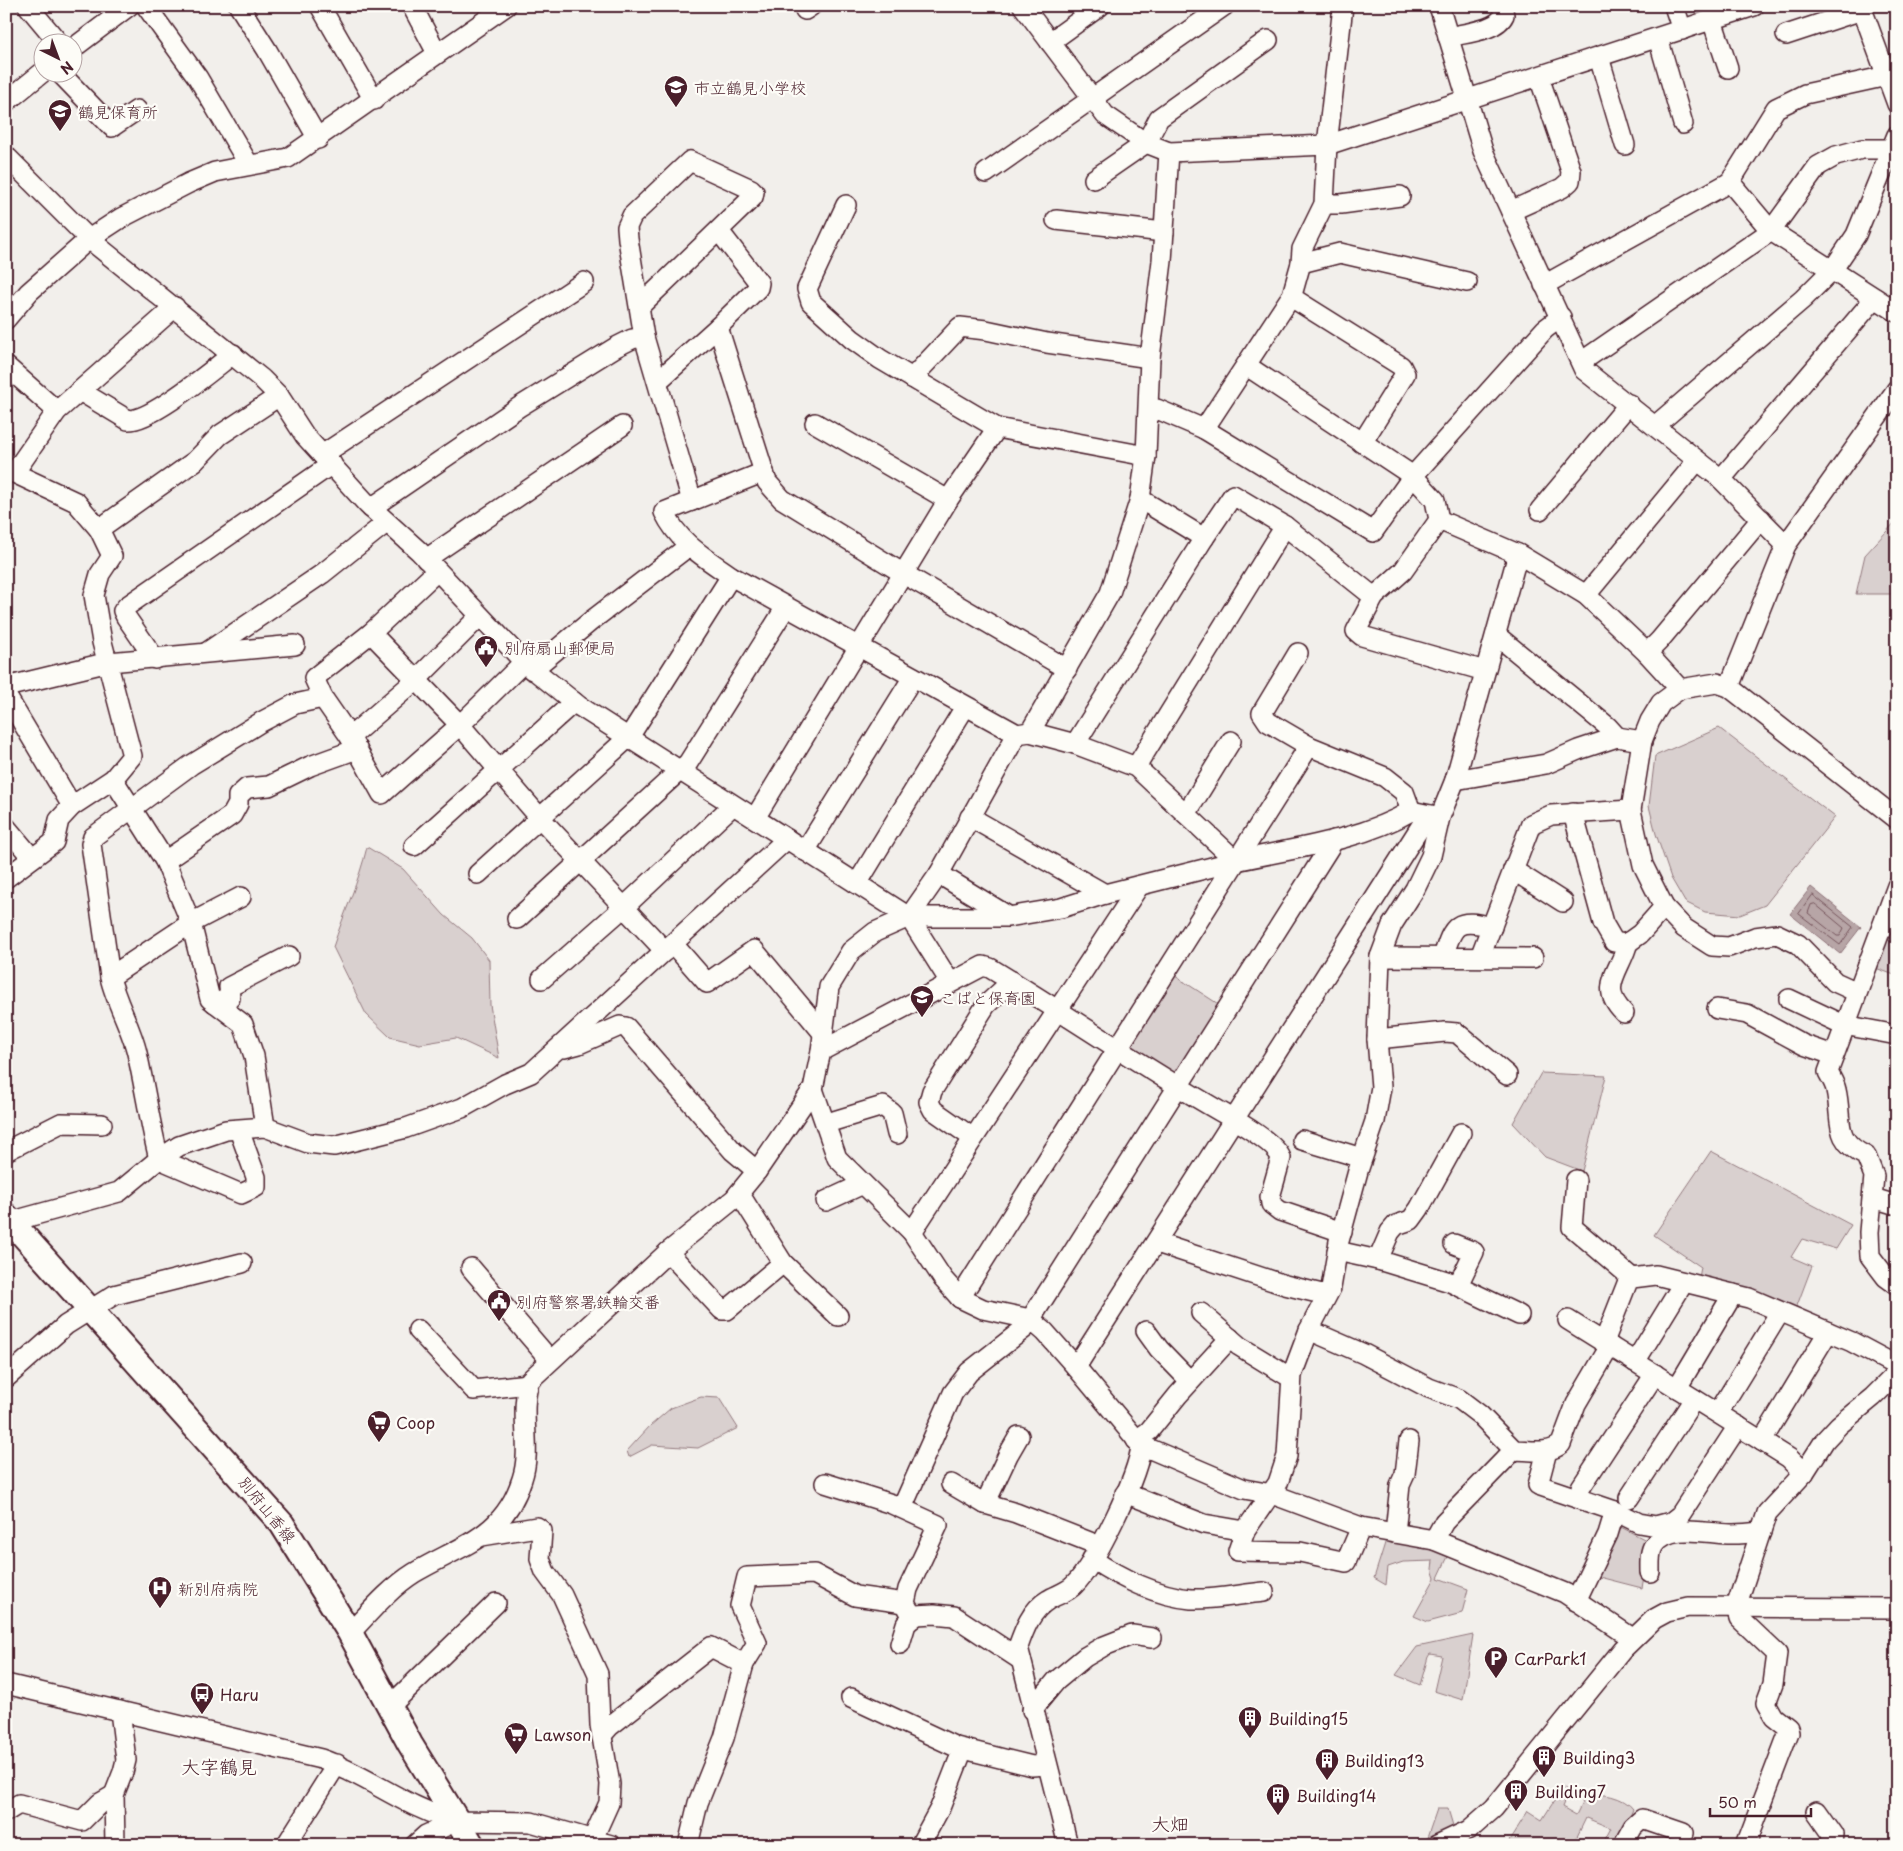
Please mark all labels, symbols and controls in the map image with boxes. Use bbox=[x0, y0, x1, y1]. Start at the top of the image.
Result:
north arrow bbox=[32, 32, 82, 82]
text: N bbox=[56, 57, 78, 80]
school or university icon: 市立鶴見小学校 bbox=[663, 74, 689, 108]
place label: 市立鶴見小学校 bbox=[694, 75, 806, 99]
school or university icon: 鶴見保育所 bbox=[47, 98, 73, 132]
place label: 鶴見保育所 bbox=[78, 99, 158, 123]
public building icon: 別府扇山郵便局 bbox=[473, 634, 499, 668]
place label: 別府扇山郵便局 bbox=[504, 635, 616, 659]
school or university icon: こばと保育園 bbox=[909, 984, 935, 1018]
place label: こばと保育園 bbox=[940, 985, 1036, 1009]
public building icon: 別府警察署鉄輪交番 bbox=[486, 1288, 512, 1322]
place label: 別府警察署鉄輪交番 bbox=[516, 1289, 660, 1313]
supermarket icon: Coop bbox=[366, 1409, 392, 1443]
place label: Coop bbox=[396, 1410, 435, 1434]
street label: 別府山香線 bbox=[233, 1470, 303, 1548]
hospital icon: 新別府病院 bbox=[147, 1575, 173, 1609]
place label: 新別府病院 bbox=[178, 1576, 258, 1600]
parking icon: CarPark1 bbox=[1483, 1645, 1509, 1679]
place label: CarPark1 bbox=[1514, 1646, 1586, 1670]
bus stop icon: Haru bbox=[189, 1681, 215, 1715]
place label: Haru bbox=[220, 1682, 259, 1706]
building icon: Building15 bbox=[1237, 1705, 1263, 1739]
place label: Building15 bbox=[1268, 1706, 1348, 1730]
supermarket icon: Lawson bbox=[503, 1721, 529, 1755]
place label: Lawson bbox=[534, 1722, 591, 1746]
building icon: Building3 bbox=[1531, 1744, 1557, 1778]
place label: Building3 bbox=[1562, 1745, 1635, 1769]
building icon: Building13 bbox=[1314, 1747, 1340, 1781]
place label: Building13 bbox=[1344, 1748, 1425, 1772]
district label: 大字鶴見 bbox=[181, 1752, 257, 1780]
building icon: Building7 bbox=[1503, 1778, 1529, 1812]
place label: Building7 bbox=[1534, 1779, 1606, 1803]
building icon: Building14 bbox=[1265, 1782, 1291, 1816]
place label: Building14 bbox=[1296, 1783, 1377, 1807]
scale bar bbox=[1710, 1786, 1812, 1818]
text: 50 m bbox=[1718, 1790, 1757, 1813]
district label: 大畑 bbox=[1151, 1809, 1189, 1837]

